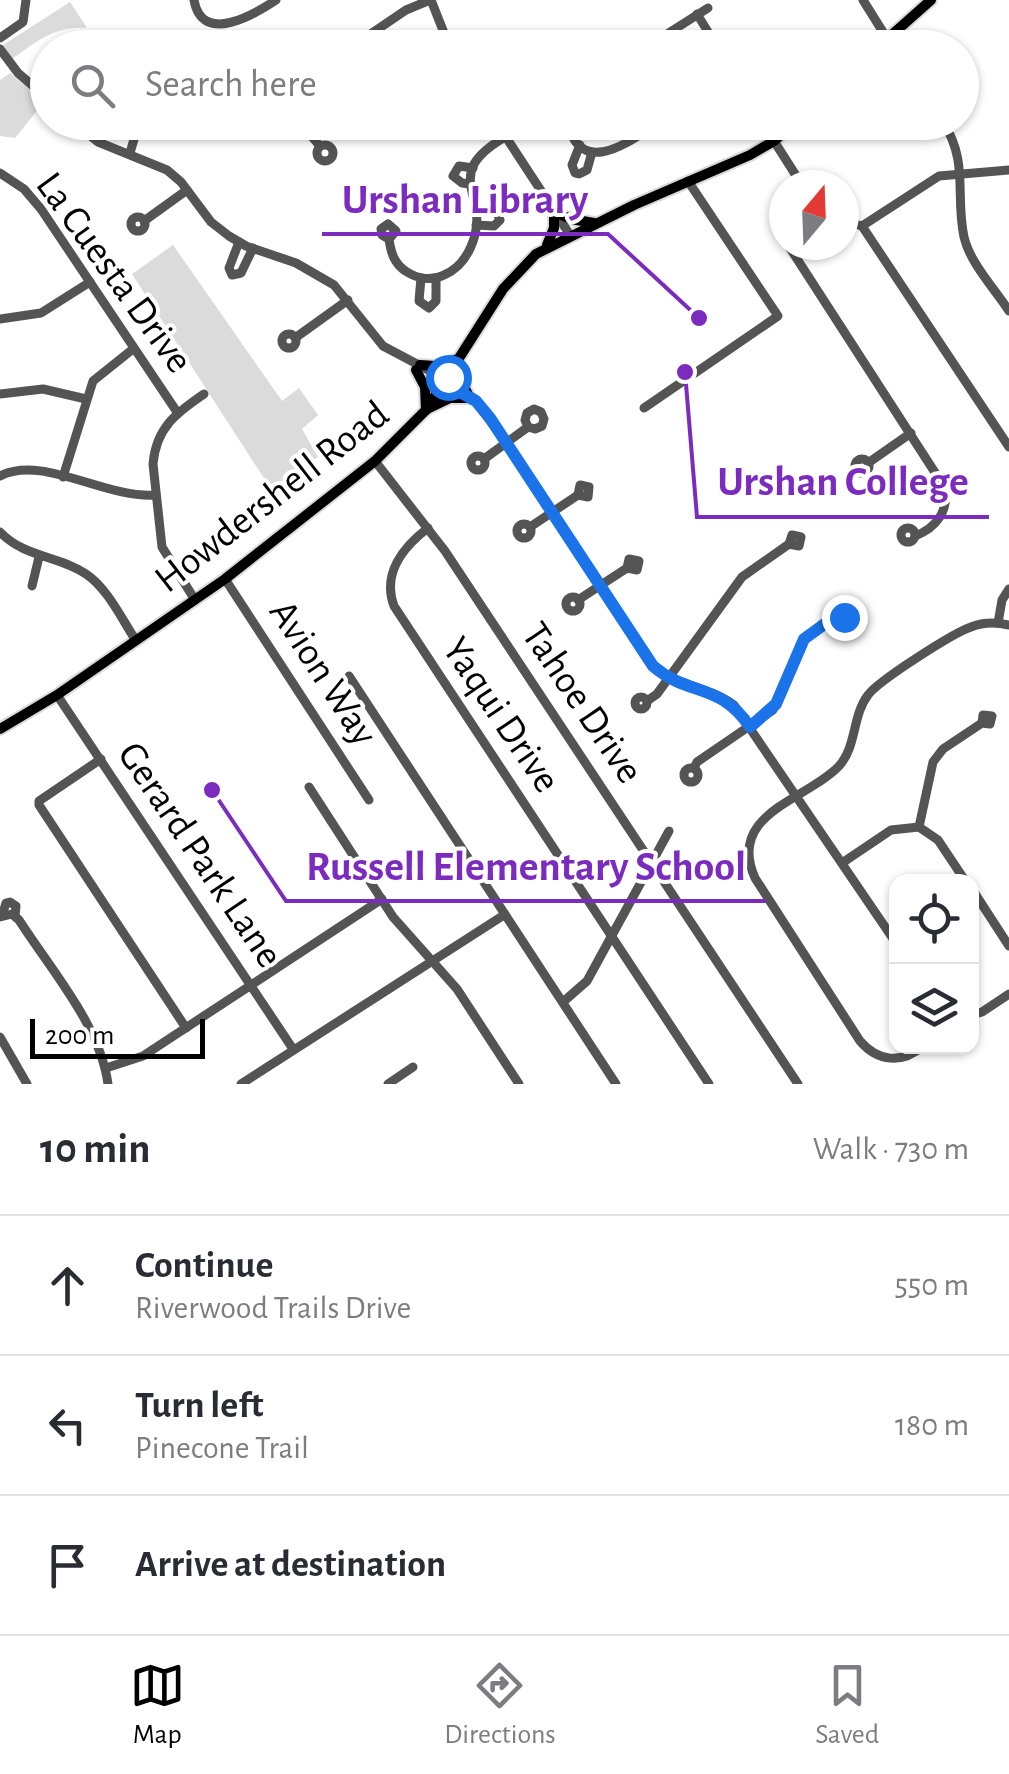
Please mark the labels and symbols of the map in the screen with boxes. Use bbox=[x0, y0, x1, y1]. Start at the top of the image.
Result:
callout: Urshan Library bbox=[322, 162, 608, 234]
street label: La Cuesta Drive bbox=[28, 166, 200, 380]
north arrow bbox=[769, 170, 859, 260]
text: Urshan Library bbox=[342, 179, 588, 221]
route start bbox=[426, 355, 472, 401]
street label: Howdershell Road bbox=[148, 394, 396, 600]
callout: Urshan College bbox=[697, 445, 989, 517]
text: Urshan College bbox=[717, 461, 969, 503]
street label: Avion Way bbox=[262, 593, 384, 753]
route end bbox=[822, 595, 868, 641]
street label: Tahoe Drive bbox=[514, 615, 650, 791]
street label: Yaqui Drive bbox=[435, 630, 567, 800]
street label: Gerard Park Lane bbox=[110, 735, 290, 975]
callout: Russell Elementary School bbox=[286, 829, 766, 901]
text: Russell Elementary School bbox=[306, 846, 746, 888]
scale bar bbox=[30, 1014, 205, 1058]

